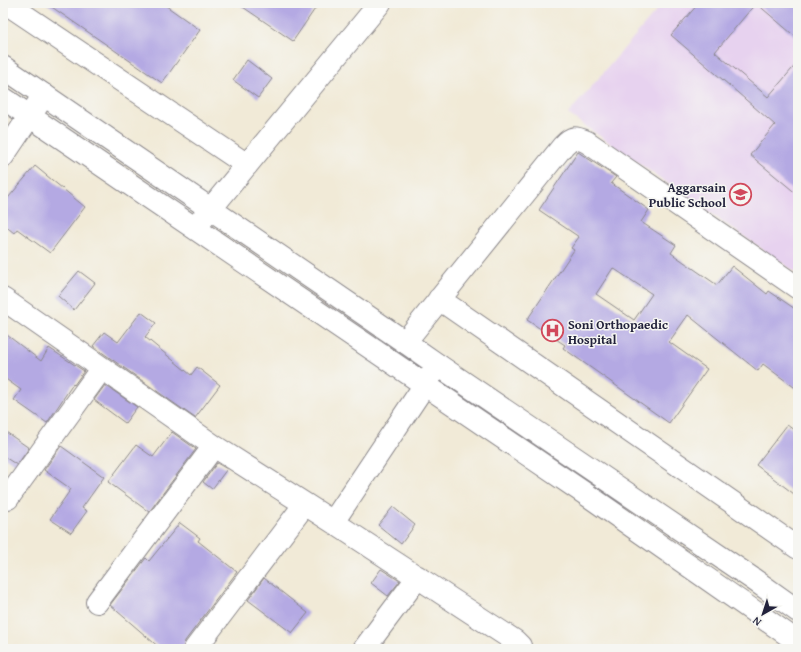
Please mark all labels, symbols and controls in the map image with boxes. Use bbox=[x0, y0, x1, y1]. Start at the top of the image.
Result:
place label: Aggarsain Public School bbox=[649, 178, 726, 212]
school or university icon: Aggarsain Public School bbox=[728, 181, 754, 207]
place label: Soni Orthopaedic Hospital bbox=[568, 315, 668, 349]
hospital icon: Soni Orthopaedic Hospital bbox=[540, 318, 566, 344]
north arrow bbox=[743, 594, 783, 634]
text: N bbox=[748, 613, 765, 630]

